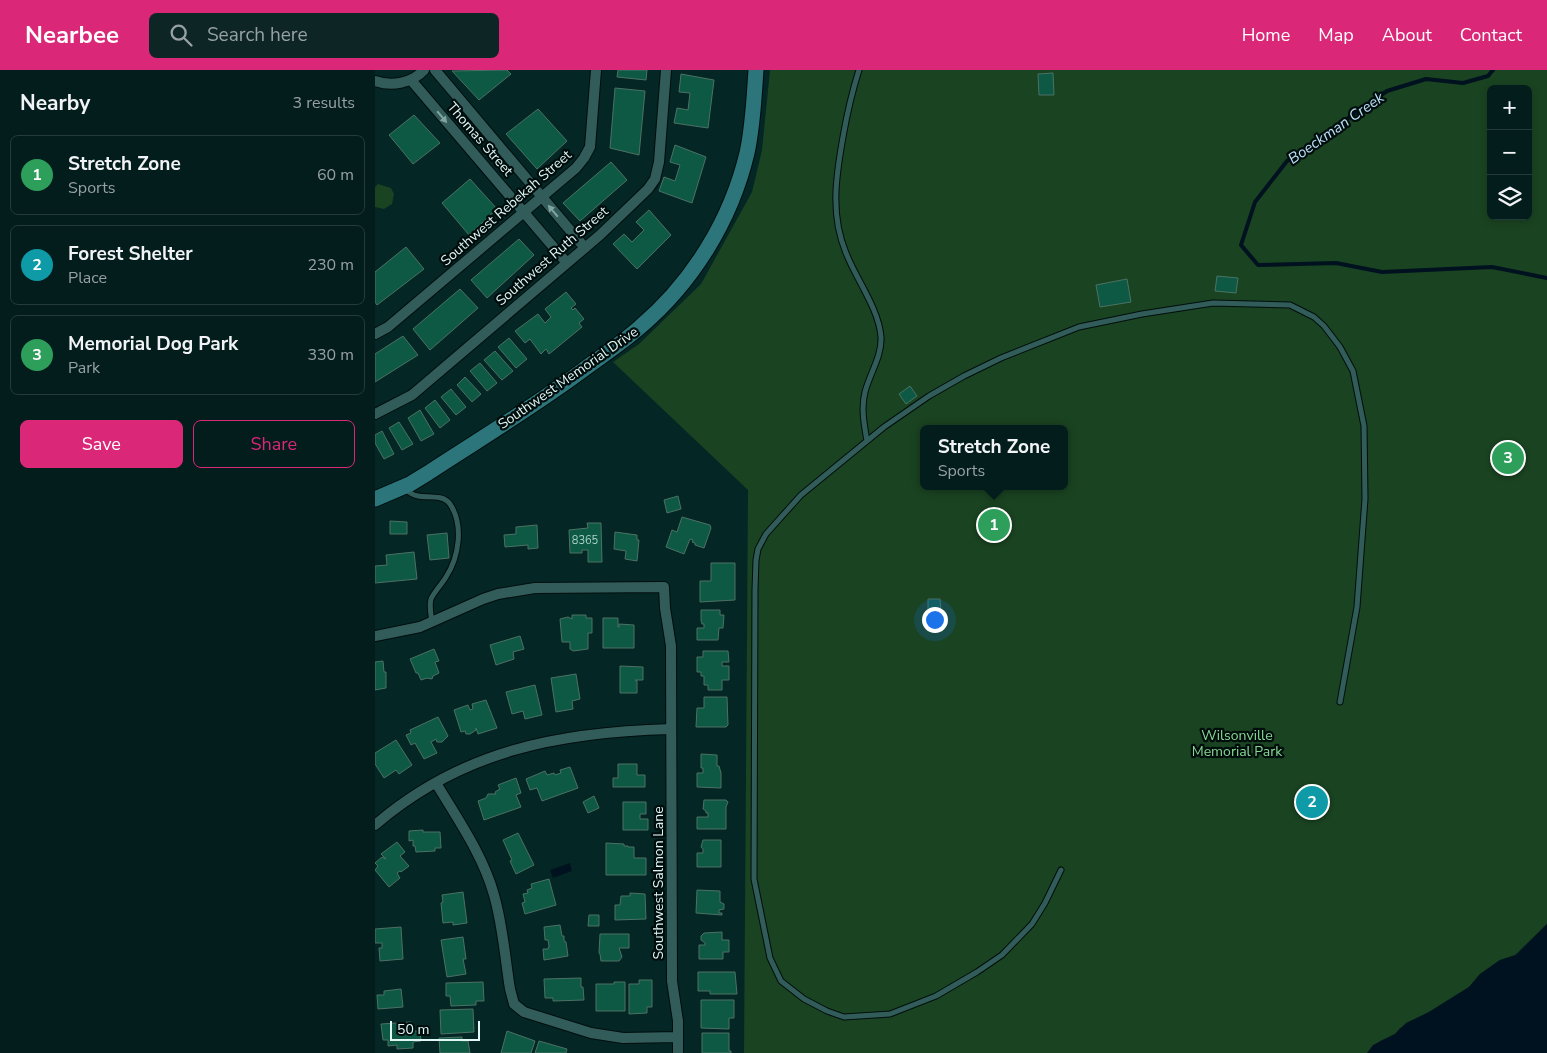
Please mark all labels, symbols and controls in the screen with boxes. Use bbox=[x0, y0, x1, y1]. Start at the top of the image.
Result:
search box bbox=[149, 13, 499, 58]
text: Nearbee bbox=[25, 19, 119, 51]
icon: search bbox=[167, 21, 195, 49]
text: Search here bbox=[207, 22, 308, 48]
text: Home bbox=[1242, 23, 1290, 47]
text: Map bbox=[1318, 23, 1354, 47]
text: About bbox=[1382, 23, 1432, 47]
text: Contact bbox=[1460, 23, 1522, 47]
map controls bbox=[1487, 85, 1532, 220]
button: + bbox=[1487, 85, 1532, 130]
water label: Boeckman Creek bbox=[1284, 87, 1388, 169]
text: Nearby bbox=[20, 89, 90, 117]
text: 3 results bbox=[293, 92, 355, 114]
street label: Thomas Street bbox=[443, 98, 517, 180]
one-way arrow bbox=[437, 110, 448, 123]
button: − bbox=[1487, 130, 1532, 175]
street label: Southwest Rebekah Street bbox=[436, 146, 576, 270]
text: Stretch Zone bbox=[68, 151, 181, 177]
text: 1 bbox=[32, 164, 42, 186]
text: 60 m bbox=[317, 164, 354, 186]
button: layers bbox=[1487, 175, 1532, 220]
text: Sports bbox=[68, 177, 116, 199]
street label: Southwest Ruth Street bbox=[492, 202, 612, 310]
one-way arrow bbox=[548, 204, 559, 217]
text: Forest Shelter bbox=[68, 241, 193, 267]
text: 2 bbox=[32, 254, 42, 276]
text: 230 m bbox=[307, 254, 354, 276]
text: Place bbox=[68, 267, 107, 289]
street label: Southwest Memorial Drive bbox=[494, 322, 642, 434]
text: Memorial Dog Park bbox=[68, 331, 238, 357]
text: 3 bbox=[32, 344, 42, 366]
text: 330 m bbox=[307, 344, 354, 366]
text: Park bbox=[68, 357, 100, 379]
button: Save bbox=[20, 420, 183, 468]
button: Share bbox=[193, 420, 355, 468]
popup bbox=[920, 425, 1068, 490]
text: Stretch Zone bbox=[938, 434, 1050, 460]
pin: 3 bbox=[1492, 439, 1524, 477]
text: Sports bbox=[938, 460, 985, 482]
pin: 1 bbox=[978, 506, 1010, 544]
house number: 8365 bbox=[572, 533, 599, 548]
your location bbox=[922, 607, 948, 633]
park label: Wilsonville Memorial Park bbox=[1192, 726, 1283, 761]
pin: 2 bbox=[1296, 783, 1328, 821]
street label: Southwest Salmon Lane bbox=[649, 806, 668, 960]
scale bar bbox=[390, 1018, 480, 1041]
text: 50 m bbox=[397, 1020, 429, 1039]

